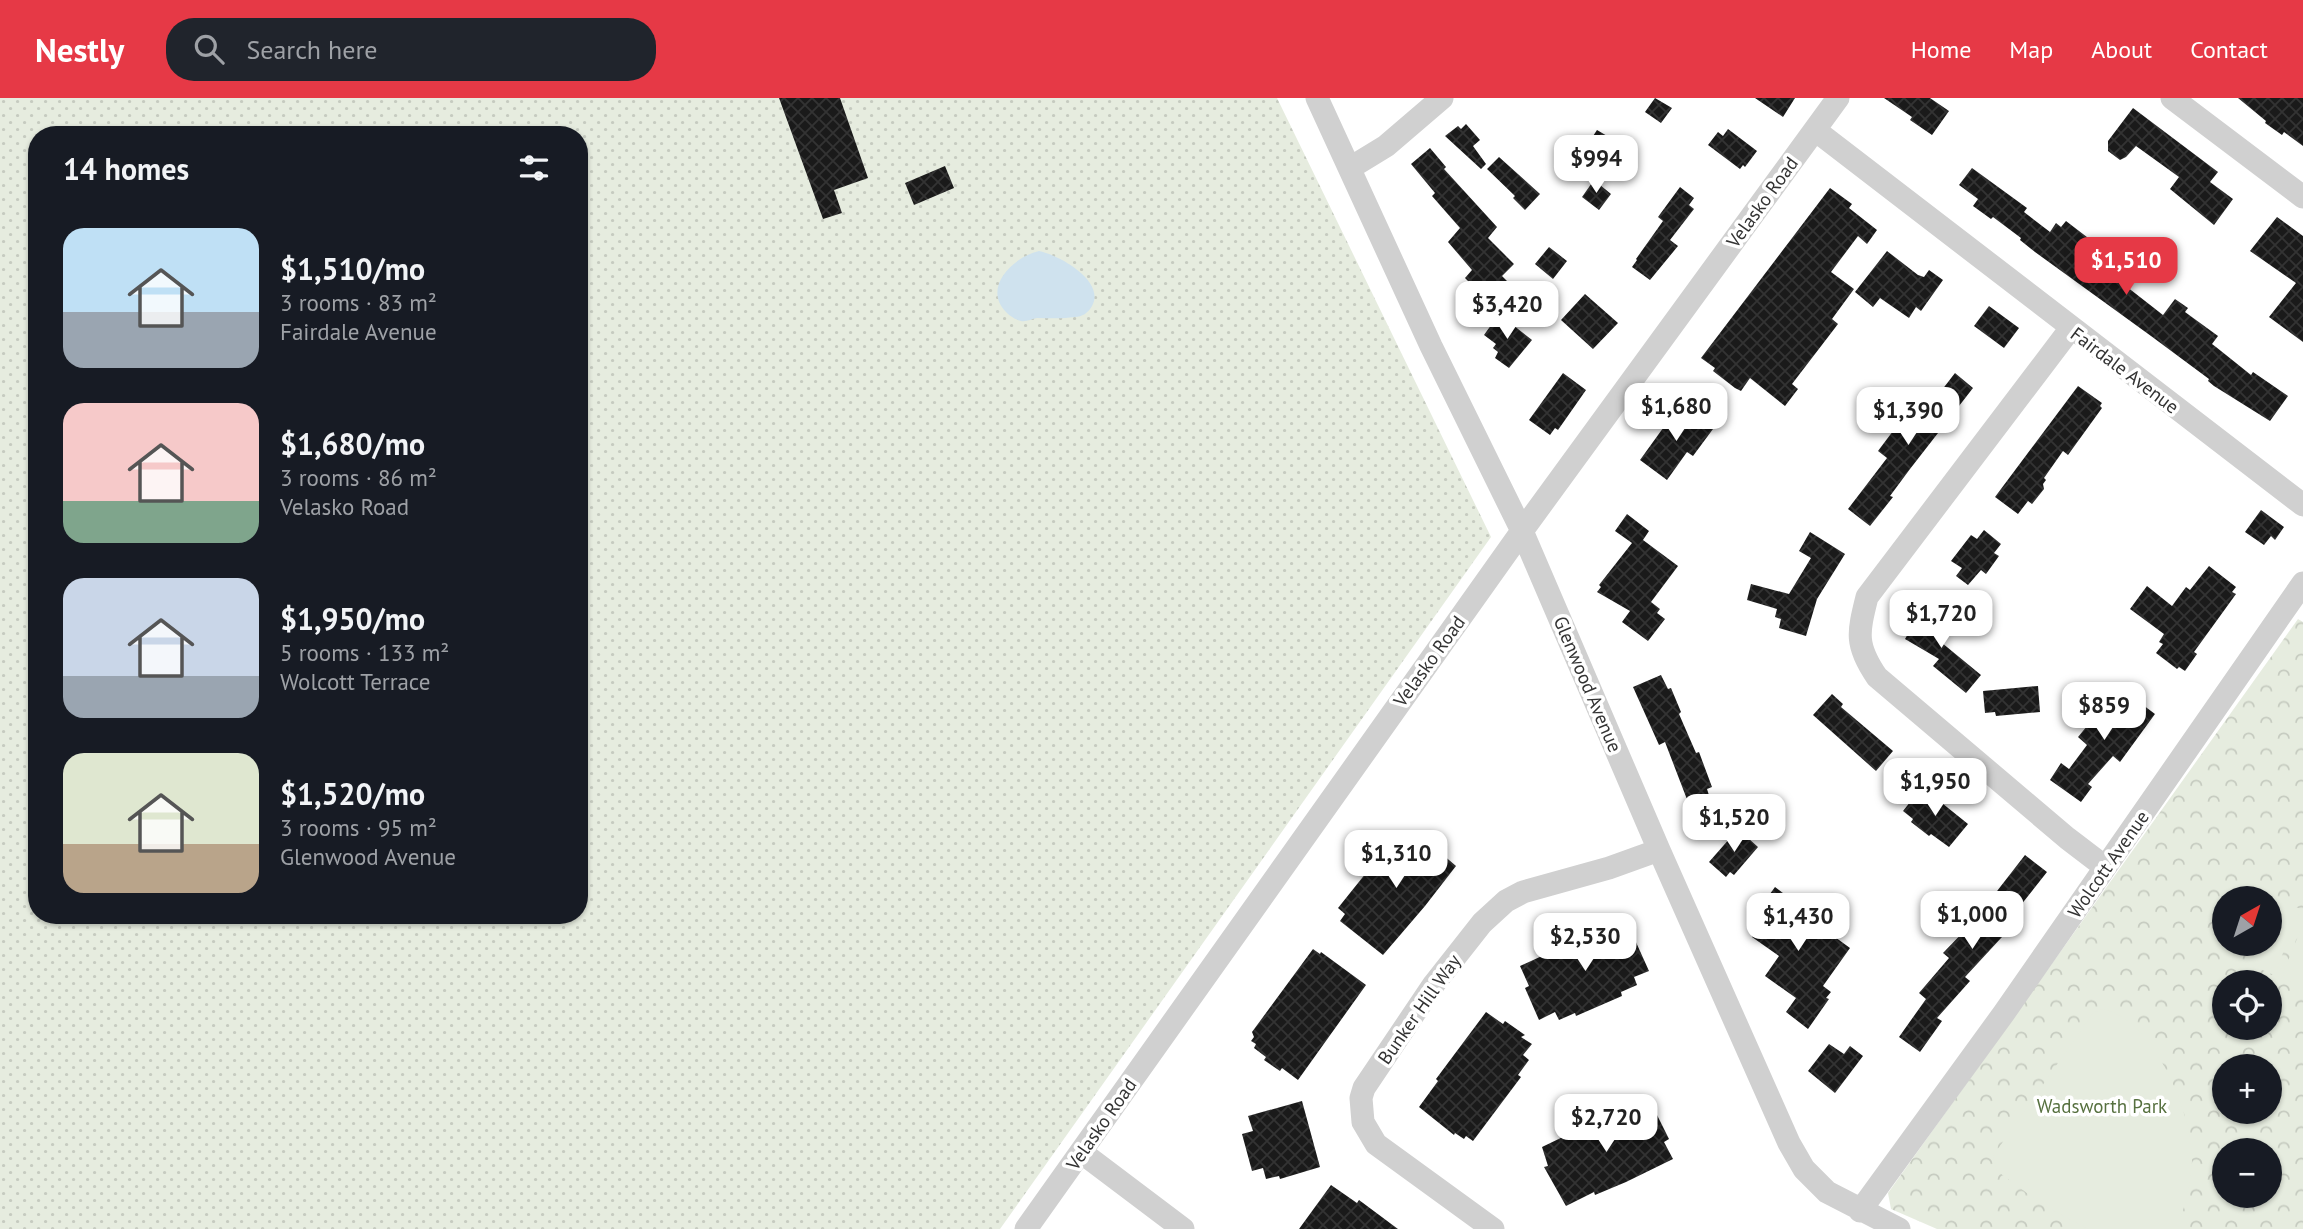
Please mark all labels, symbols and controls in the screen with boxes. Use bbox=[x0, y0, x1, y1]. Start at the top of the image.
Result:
search box bbox=[166, 18, 656, 81]
text: Nestly bbox=[35, 28, 124, 71]
icon: search bbox=[190, 30, 228, 68]
text: Search here bbox=[246, 33, 378, 66]
text: Home bbox=[1911, 34, 1971, 65]
text: Map bbox=[2009, 34, 2053, 65]
text: About bbox=[2091, 34, 2152, 65]
text: Contact bbox=[2190, 34, 2268, 65]
pin: $994 bbox=[1555, 136, 1637, 195]
text: $994 bbox=[1570, 143, 1622, 172]
text: 14 homes bbox=[63, 149, 189, 188]
icon: filters bbox=[515, 149, 553, 187]
street label: Velasko Road bbox=[1720, 152, 1803, 253]
pin: $1,510 bbox=[2069, 238, 2183, 297]
text: $1,510 bbox=[2090, 245, 2162, 274]
text: $1,510/mo bbox=[280, 249, 425, 288]
icon: home bbox=[119, 256, 203, 340]
pin: $3,420 bbox=[1450, 282, 1564, 341]
text: 3 rooms · 83 m² bbox=[280, 288, 437, 317]
text: $3,420 bbox=[1471, 289, 1543, 318]
text: Fairdale Avenue bbox=[280, 317, 437, 346]
street label: Fairdale Avenue bbox=[2066, 321, 2184, 419]
pin: $1,680 bbox=[1619, 384, 1733, 443]
pin: $1,390 bbox=[1851, 388, 1965, 447]
text: $1,680 bbox=[1640, 391, 1712, 420]
text: $1,390 bbox=[1872, 395, 1944, 424]
text: $1,680/mo bbox=[280, 424, 425, 463]
icon: home bbox=[119, 431, 203, 515]
text: 3 rooms · 86 m² bbox=[280, 463, 437, 492]
text: Velasko Road bbox=[280, 492, 409, 521]
pin: $1,720 bbox=[1884, 590, 1998, 650]
text: $1,720 bbox=[1905, 598, 1977, 627]
text: $1,950/mo bbox=[280, 599, 425, 638]
icon: home bbox=[119, 606, 203, 690]
street label: Velasko Road bbox=[1387, 611, 1470, 712]
street label: Glenwood Avenue bbox=[1549, 612, 1627, 756]
text: 5 rooms · 133 m² bbox=[280, 638, 449, 667]
text: Wolcott Terrace bbox=[280, 667, 430, 696]
pin: $859 bbox=[2063, 682, 2145, 742]
text: $859 bbox=[2078, 690, 2130, 719]
pin: $1,950 bbox=[1878, 758, 1992, 818]
text: $1,950 bbox=[1899, 766, 1971, 795]
text: $1,520/mo bbox=[280, 774, 425, 813]
icon: home bbox=[119, 781, 203, 865]
pin: $1,520 bbox=[1677, 794, 1791, 854]
text: $1,520 bbox=[1698, 802, 1770, 831]
street label: Wolcott Avenue bbox=[2062, 806, 2154, 922]
text: 3 rooms · 95 m² bbox=[280, 813, 437, 842]
pin: $1,310 bbox=[1339, 830, 1453, 890]
text: $1,310 bbox=[1360, 838, 1432, 867]
text: Glenwood Avenue bbox=[280, 842, 456, 871]
north arrow bbox=[2212, 886, 2282, 956]
map controls bbox=[2212, 886, 2282, 1208]
pin: $1,000 bbox=[1915, 892, 2029, 951]
pin: $1,430 bbox=[1741, 894, 1855, 953]
text: $1,000 bbox=[1936, 899, 2008, 928]
text: $1,430 bbox=[1762, 901, 1834, 930]
pin: $2,530 bbox=[1528, 914, 1642, 973]
text: $2,530 bbox=[1549, 921, 1621, 950]
street label: Bunker Hill Way bbox=[1372, 949, 1466, 1069]
button: locate bbox=[2212, 970, 2282, 1040]
button: + bbox=[2212, 1054, 2282, 1124]
street label: Velasko Road bbox=[1060, 1073, 1141, 1175]
pin: $2,720 bbox=[1549, 1094, 1663, 1154]
park label: Wadsworth Park bbox=[2037, 1094, 2167, 1118]
text: $2,720 bbox=[1570, 1102, 1642, 1131]
button: − bbox=[2212, 1138, 2282, 1208]

